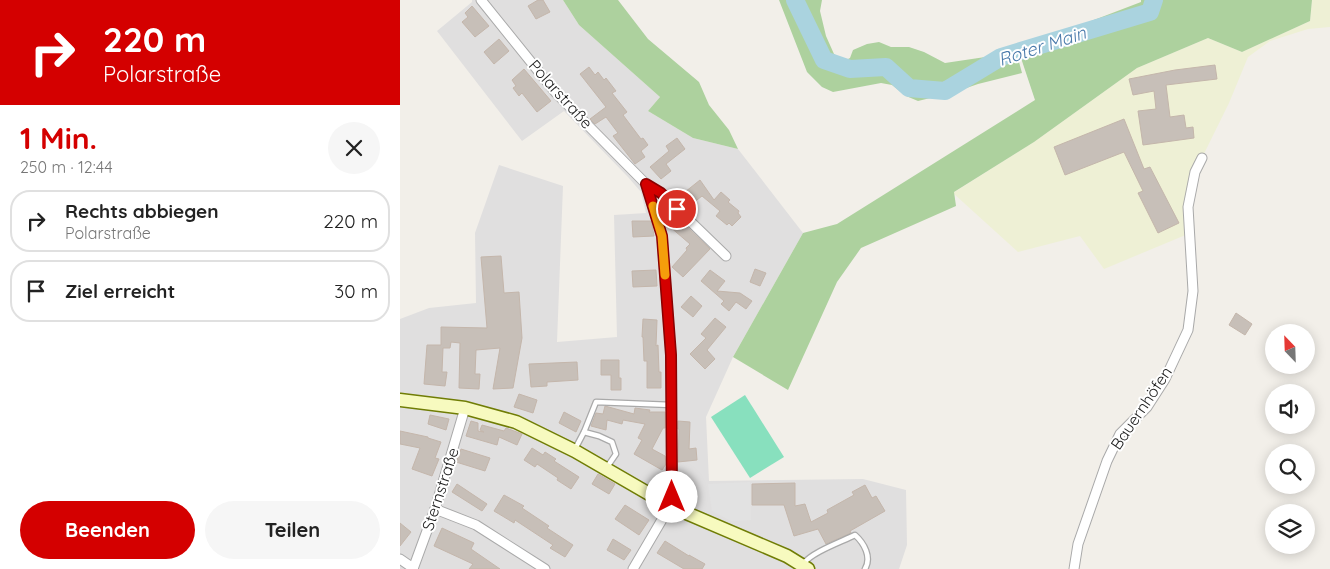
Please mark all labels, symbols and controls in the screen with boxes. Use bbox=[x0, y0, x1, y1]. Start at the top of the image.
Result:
text: 220 m bbox=[103, 17, 206, 61]
icon: right bbox=[20, 20, 85, 85]
water label: Roter Main bbox=[995, 21, 1089, 71]
street label: Polarstraße bbox=[525, 55, 597, 133]
text: Polarstraße bbox=[103, 60, 221, 88]
text: 1 Min. bbox=[20, 119, 97, 157]
button: close bbox=[328, 122, 380, 174]
text: 250 m · 12:44 bbox=[20, 157, 113, 177]
pin bbox=[656, 188, 698, 230]
icon: arrive bbox=[663, 195, 691, 223]
text: Rechts abbiegen bbox=[65, 199, 218, 223]
icon: right bbox=[22, 207, 50, 235]
text: 220 m bbox=[323, 209, 378, 233]
text: Polarstraße bbox=[65, 223, 151, 243]
icon: arrive bbox=[22, 277, 50, 305]
text: Ziel erreicht bbox=[65, 279, 175, 303]
text: 30 m bbox=[334, 279, 378, 303]
north arrow bbox=[1265, 324, 1315, 374]
map controls bbox=[1265, 324, 1315, 554]
street label: Bauernhöfen bbox=[1106, 363, 1176, 453]
button: sound bbox=[1265, 384, 1315, 434]
button: search bbox=[1265, 444, 1315, 494]
street label: Sternstraße bbox=[417, 445, 463, 533]
position arrow bbox=[645, 470, 697, 522]
button: Beenden bbox=[20, 501, 195, 559]
button: Teilen bbox=[205, 501, 380, 559]
button: layers bbox=[1265, 504, 1315, 554]

